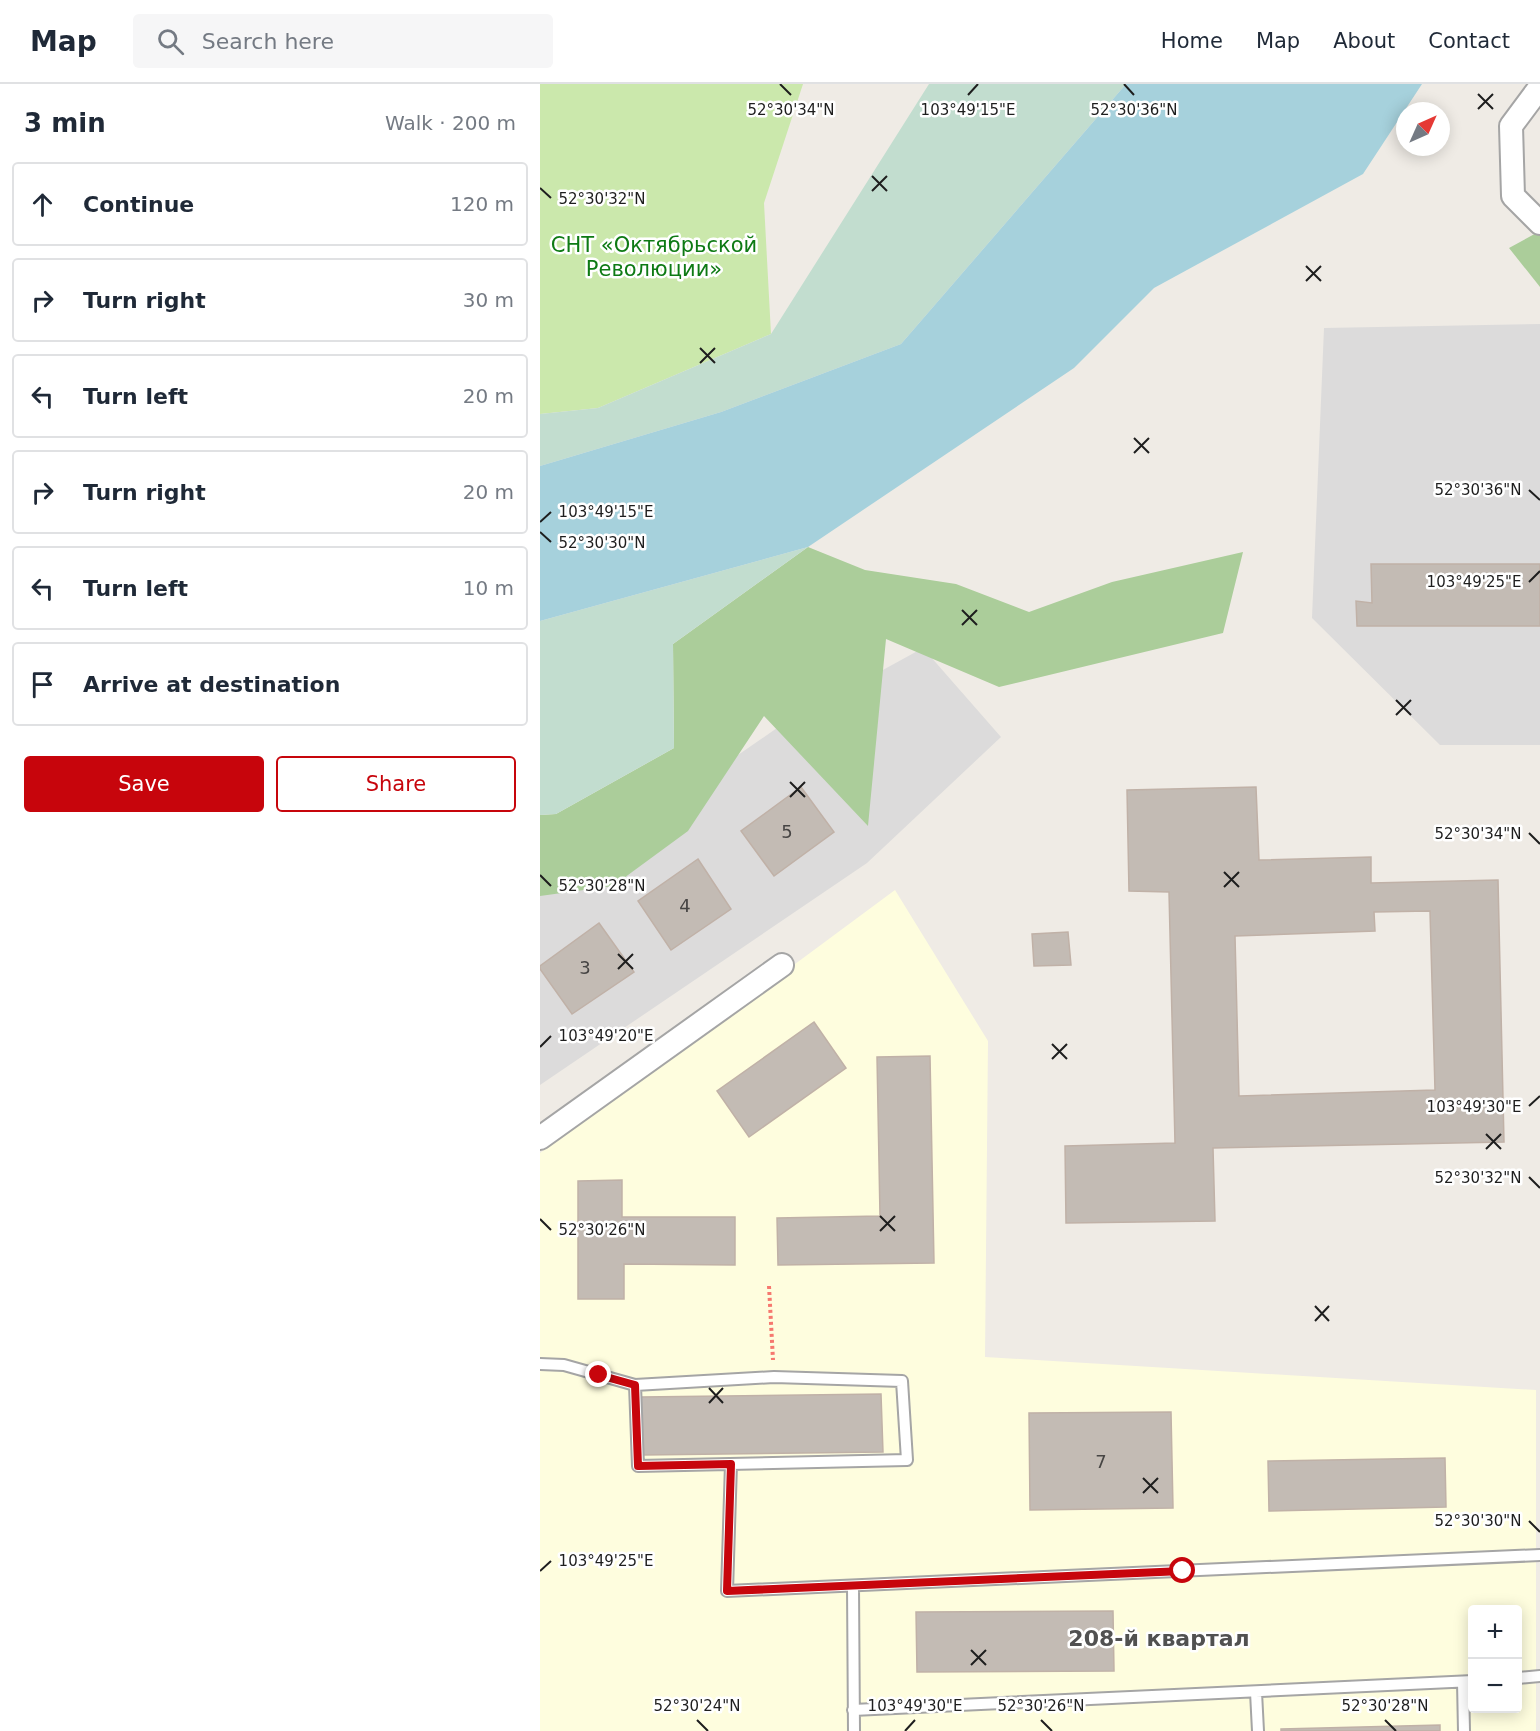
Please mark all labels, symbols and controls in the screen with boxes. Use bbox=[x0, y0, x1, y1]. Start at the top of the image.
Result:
search box bbox=[133, 14, 553, 68]
text: Map bbox=[30, 25, 97, 58]
icon: search bbox=[154, 25, 187, 58]
text: Search here bbox=[202, 29, 334, 54]
text: Home bbox=[1161, 29, 1223, 53]
text: Map bbox=[1256, 29, 1300, 53]
text: About bbox=[1333, 29, 1395, 53]
text: Contact bbox=[1428, 29, 1510, 53]
text: 52°30'34"N bbox=[747, 101, 835, 119]
text: 103°49'15"E bbox=[921, 101, 1015, 119]
text: 52°30'36"N bbox=[1090, 101, 1178, 119]
north arrow bbox=[1396, 102, 1450, 156]
text: 3 min bbox=[24, 108, 106, 138]
text: Walk · 200 m bbox=[385, 111, 516, 135]
icon: ahead bbox=[26, 188, 59, 221]
text: 52°30'32"N bbox=[558, 190, 646, 208]
text: Continue bbox=[83, 192, 194, 217]
text: 120 m bbox=[450, 192, 514, 216]
park label: СНТ «Октябрьской Революции» bbox=[551, 233, 757, 281]
icon: right bbox=[26, 284, 59, 317]
text: Turn right bbox=[83, 288, 206, 313]
text: 30 m bbox=[463, 288, 514, 312]
icon: left bbox=[26, 380, 59, 413]
text: Turn left bbox=[83, 384, 188, 409]
text: 20 m bbox=[463, 384, 514, 408]
icon: right bbox=[26, 476, 59, 509]
text: Turn right bbox=[83, 480, 206, 505]
text: 20 m bbox=[463, 480, 514, 504]
text: 52°30'36"N bbox=[1434, 481, 1522, 499]
text: 103°49'15"E bbox=[559, 503, 653, 521]
text: 52°30'30"N bbox=[558, 534, 646, 552]
icon: left bbox=[26, 572, 59, 605]
text: 103°49'25"E bbox=[1427, 573, 1521, 591]
text: Turn left bbox=[83, 576, 188, 601]
text: 10 m bbox=[463, 576, 514, 600]
icon: arrive bbox=[26, 668, 59, 701]
text: Arrive at destination bbox=[83, 672, 340, 697]
button: Save bbox=[24, 756, 264, 812]
button: Share bbox=[276, 756, 516, 812]
house number: 5 bbox=[781, 821, 793, 842]
text: 52°30'34"N bbox=[1434, 825, 1522, 843]
text: 52°30'28"N bbox=[558, 877, 646, 895]
house number: 4 bbox=[679, 895, 691, 916]
house number: 3 bbox=[579, 957, 591, 978]
text: 103°49'20"E bbox=[559, 1027, 653, 1045]
text: 103°49'30"E bbox=[1427, 1098, 1521, 1116]
text: 52°30'32"N bbox=[1434, 1169, 1522, 1187]
text: 52°30'26"N bbox=[558, 1221, 646, 1239]
route end bbox=[585, 1361, 611, 1387]
house number: 7 bbox=[1095, 1451, 1107, 1472]
text: 52°30'30"N bbox=[1434, 1512, 1522, 1530]
text: 103°49'25"E bbox=[559, 1552, 653, 1570]
route start bbox=[1169, 1557, 1195, 1583]
map controls bbox=[1468, 1605, 1522, 1713]
button: + bbox=[1468, 1605, 1522, 1659]
district label: 208-й квартал bbox=[1068, 1626, 1250, 1651]
button: − bbox=[1468, 1659, 1522, 1713]
text: 52°30'24"N bbox=[653, 1697, 741, 1715]
text: 103°49'30"E bbox=[868, 1697, 962, 1715]
text: 52°30'26"N bbox=[997, 1697, 1085, 1715]
text: 52°30'28"N bbox=[1341, 1697, 1429, 1715]

